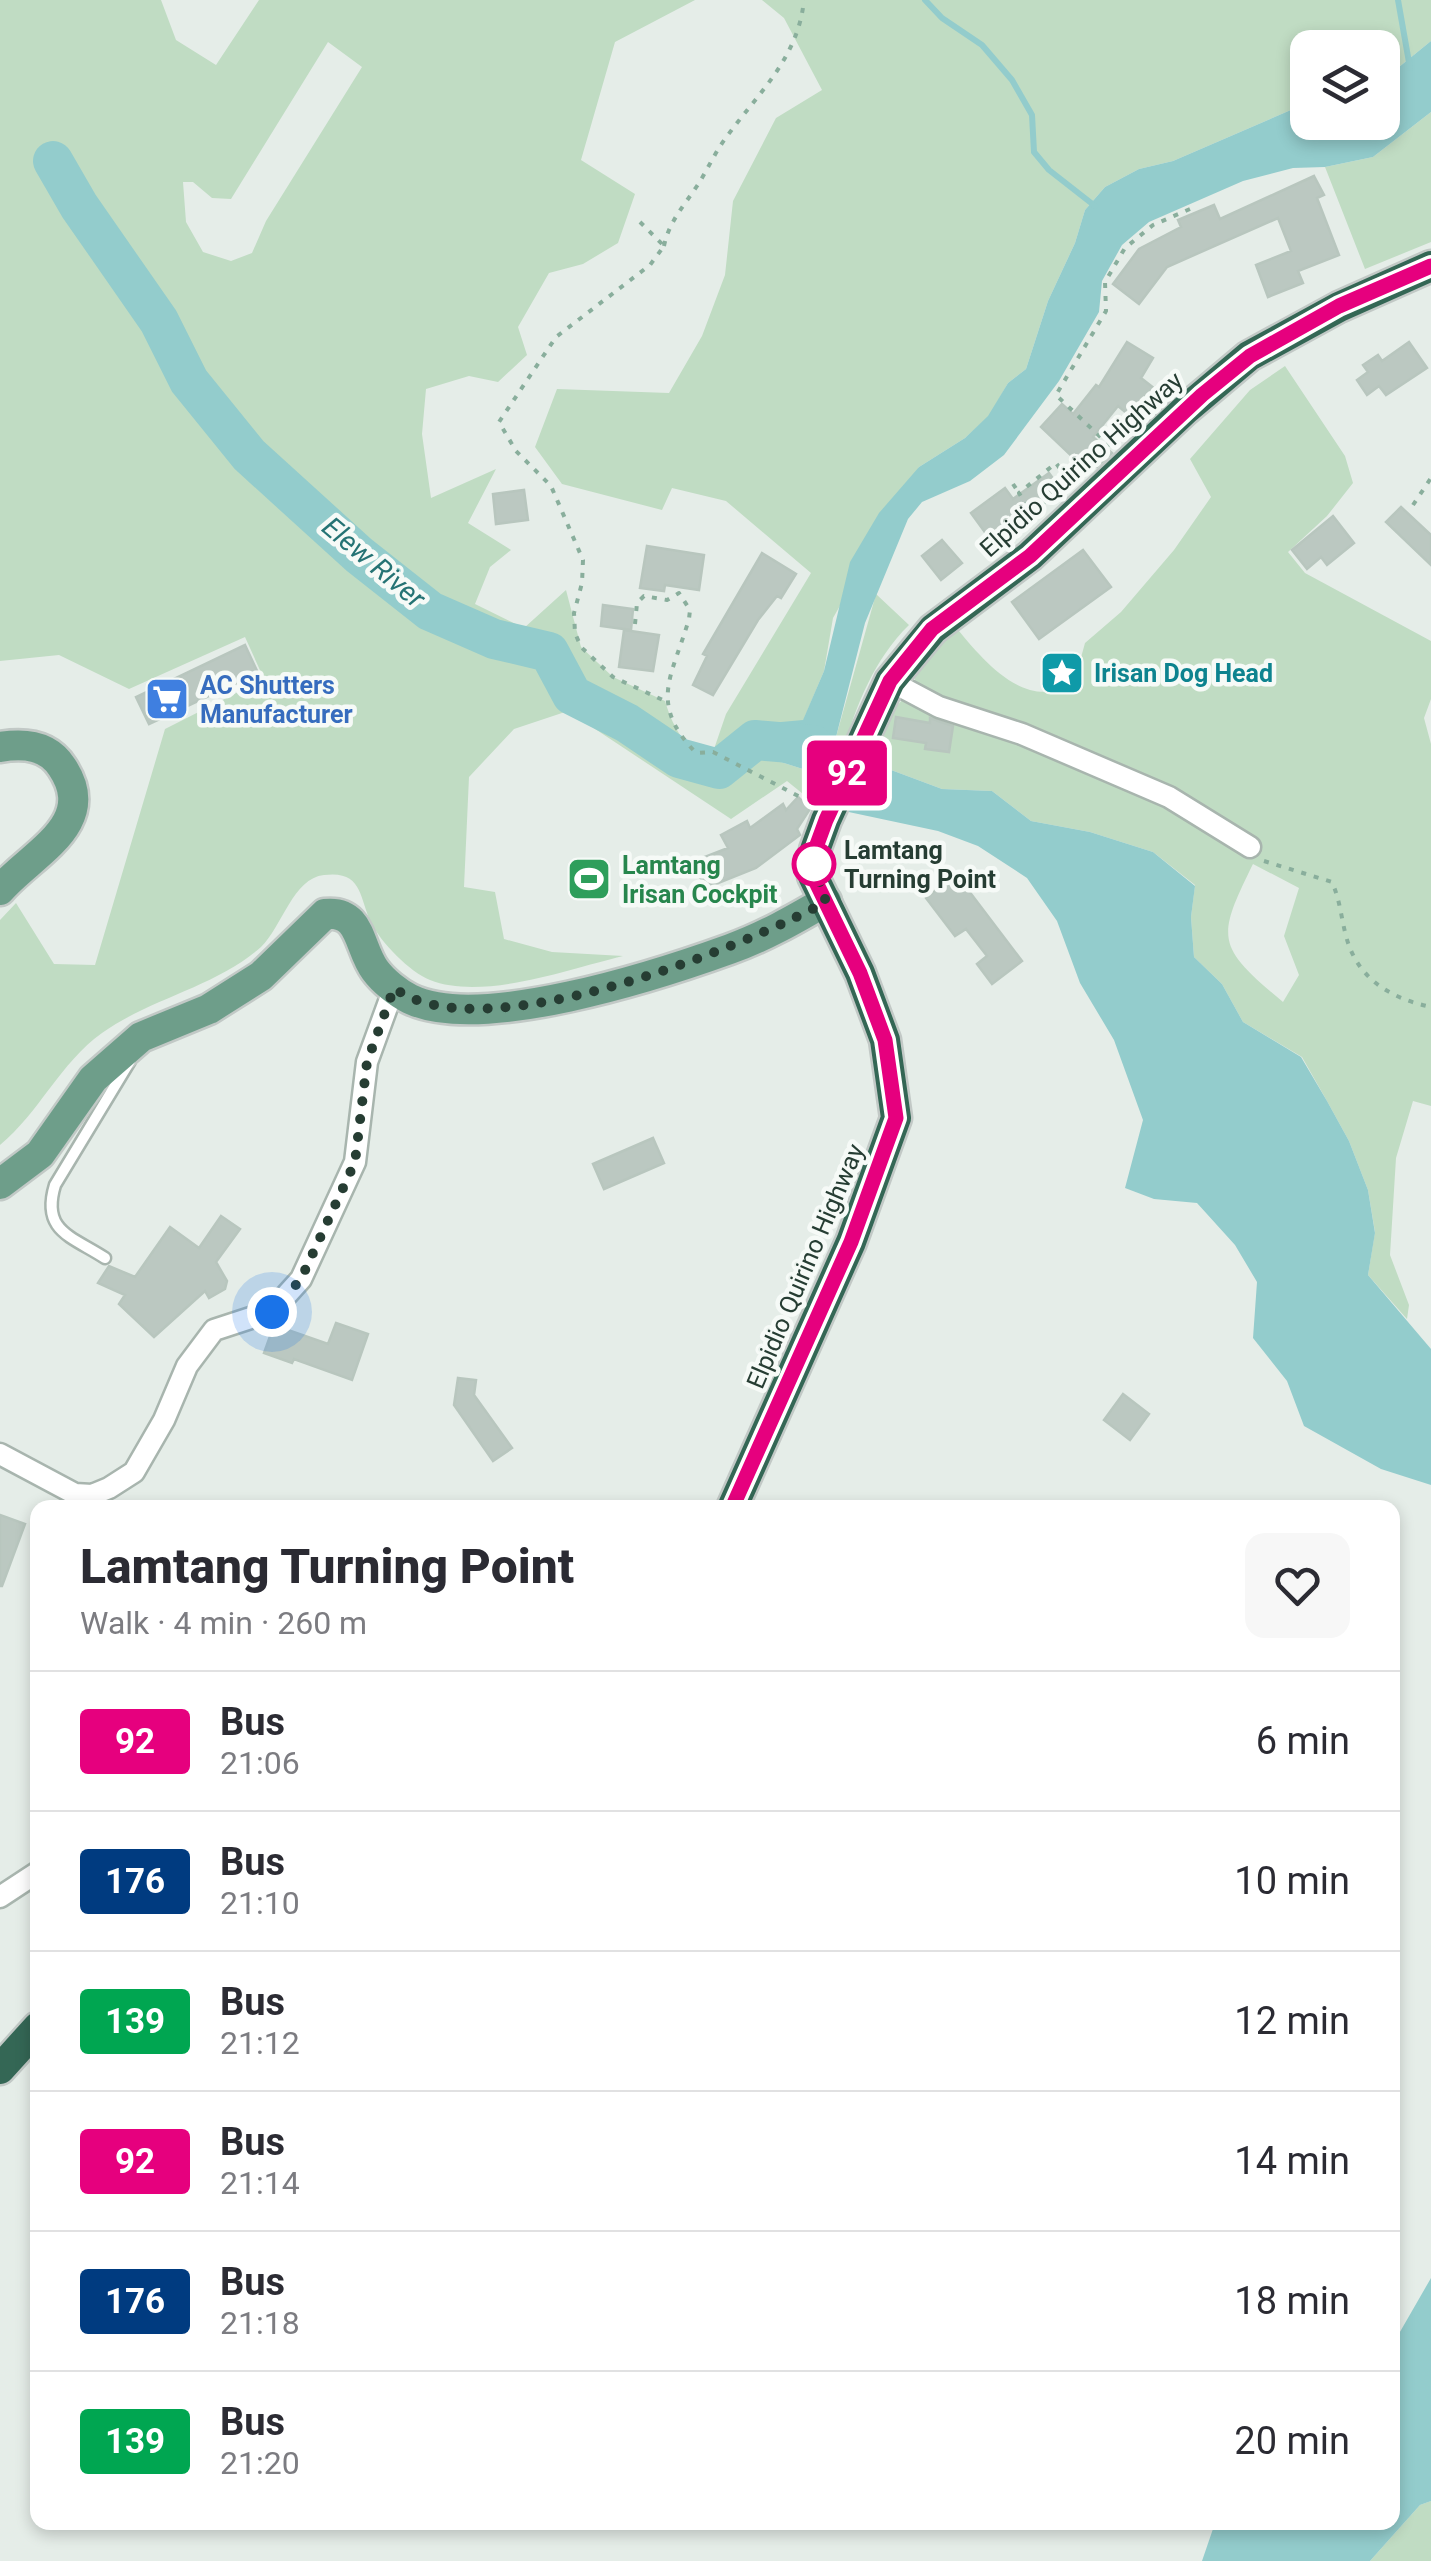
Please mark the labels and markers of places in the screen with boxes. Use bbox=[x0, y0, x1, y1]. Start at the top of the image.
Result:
place icon: Irisan Dog Head bbox=[1039, 650, 1085, 696]
place label: Irisan Dog Head bbox=[1094, 659, 1273, 688]
place label: AC Shutters Manufacturer bbox=[200, 671, 353, 729]
supermarket icon: AC Shutters Manufacturer bbox=[144, 676, 190, 722]
place label: Lamtang Turning Point bbox=[844, 836, 996, 894]
marker: Lamtang Turning Point bbox=[793, 843, 835, 885]
place label: Lamtang Irisan Cockpit bbox=[622, 851, 778, 909]
sports icon: Lamtang Irisan Cockpit bbox=[566, 856, 612, 902]

